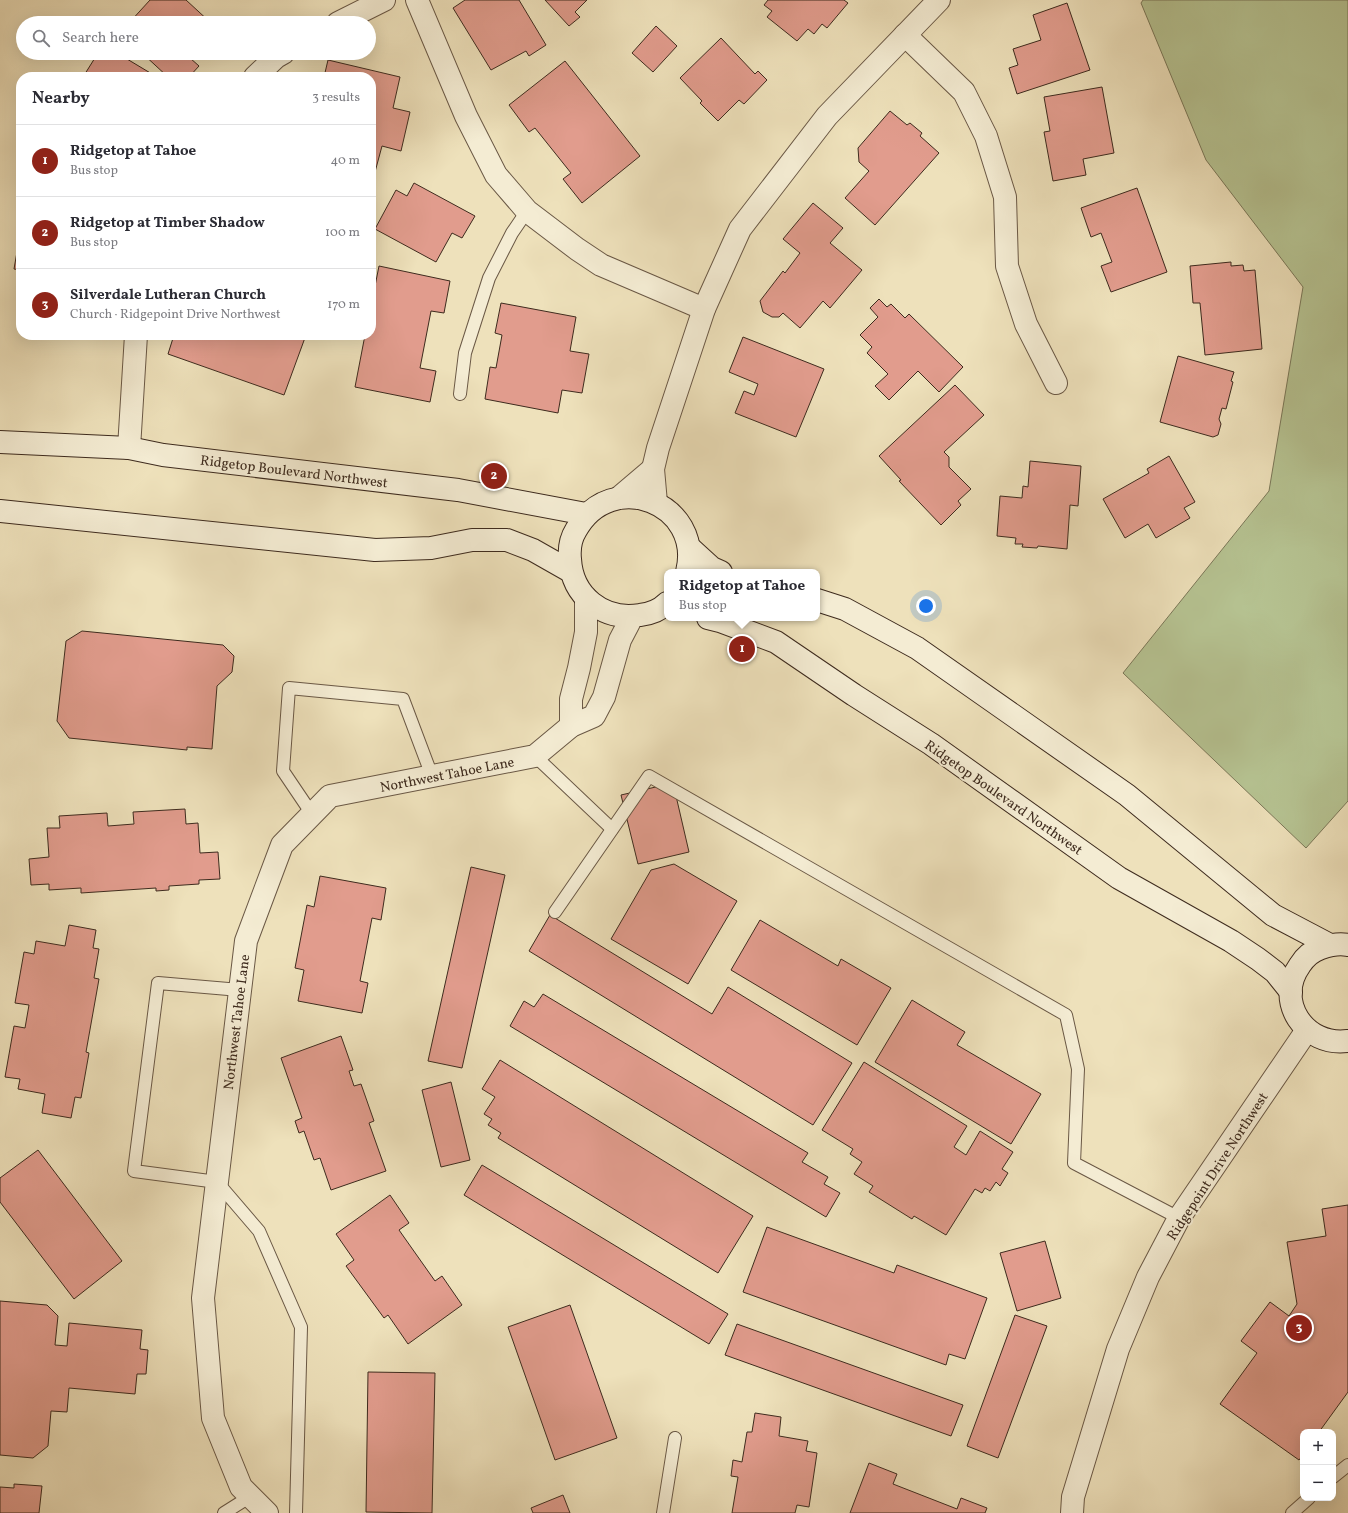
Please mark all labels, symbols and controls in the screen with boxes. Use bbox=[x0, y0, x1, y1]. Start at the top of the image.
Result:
search box bbox=[16, 16, 376, 60]
icon: search bbox=[30, 27, 52, 49]
text: Search here bbox=[62, 28, 139, 49]
text: Nearby bbox=[32, 87, 90, 110]
text: 3 results bbox=[312, 89, 360, 107]
text: Ridgetop at Tahoe bbox=[70, 141, 196, 162]
text: 1 bbox=[42, 152, 48, 170]
text: 40 m bbox=[331, 152, 360, 170]
text: Bus stop bbox=[70, 162, 118, 180]
text: Ridgetop at Timber Shadow bbox=[70, 213, 265, 234]
text: 2 bbox=[42, 224, 48, 242]
text: 100 m bbox=[325, 224, 360, 242]
text: Bus stop bbox=[70, 234, 118, 252]
text: Silverdale Lutheran Church bbox=[70, 285, 266, 306]
text: 3 bbox=[42, 296, 48, 314]
text: 170 m bbox=[327, 296, 360, 314]
text: Church · Ridgepoint Drive Northwest bbox=[70, 306, 281, 324]
street label: Ridgetop Boulevard Northwest bbox=[199, 452, 389, 493]
pin: 2 bbox=[481, 461, 507, 491]
popup bbox=[664, 569, 820, 621]
text: Ridgetop at Tahoe bbox=[679, 576, 805, 597]
your location bbox=[916, 596, 936, 616]
text: Bus stop bbox=[679, 597, 727, 615]
pin: 1 bbox=[729, 634, 755, 664]
street label: Ridgetop Boulevard Northwest bbox=[920, 736, 1086, 860]
street label: Northwest Tahoe Lane bbox=[379, 753, 516, 798]
street label: Northwest Tahoe Lane bbox=[220, 953, 255, 1091]
street label: Ridgepoint Drive Northwest bbox=[1163, 1089, 1273, 1244]
pin: 3 bbox=[1286, 1313, 1312, 1343]
map controls bbox=[1300, 1429, 1336, 1501]
button: + bbox=[1300, 1429, 1336, 1465]
button: − bbox=[1300, 1465, 1336, 1501]

